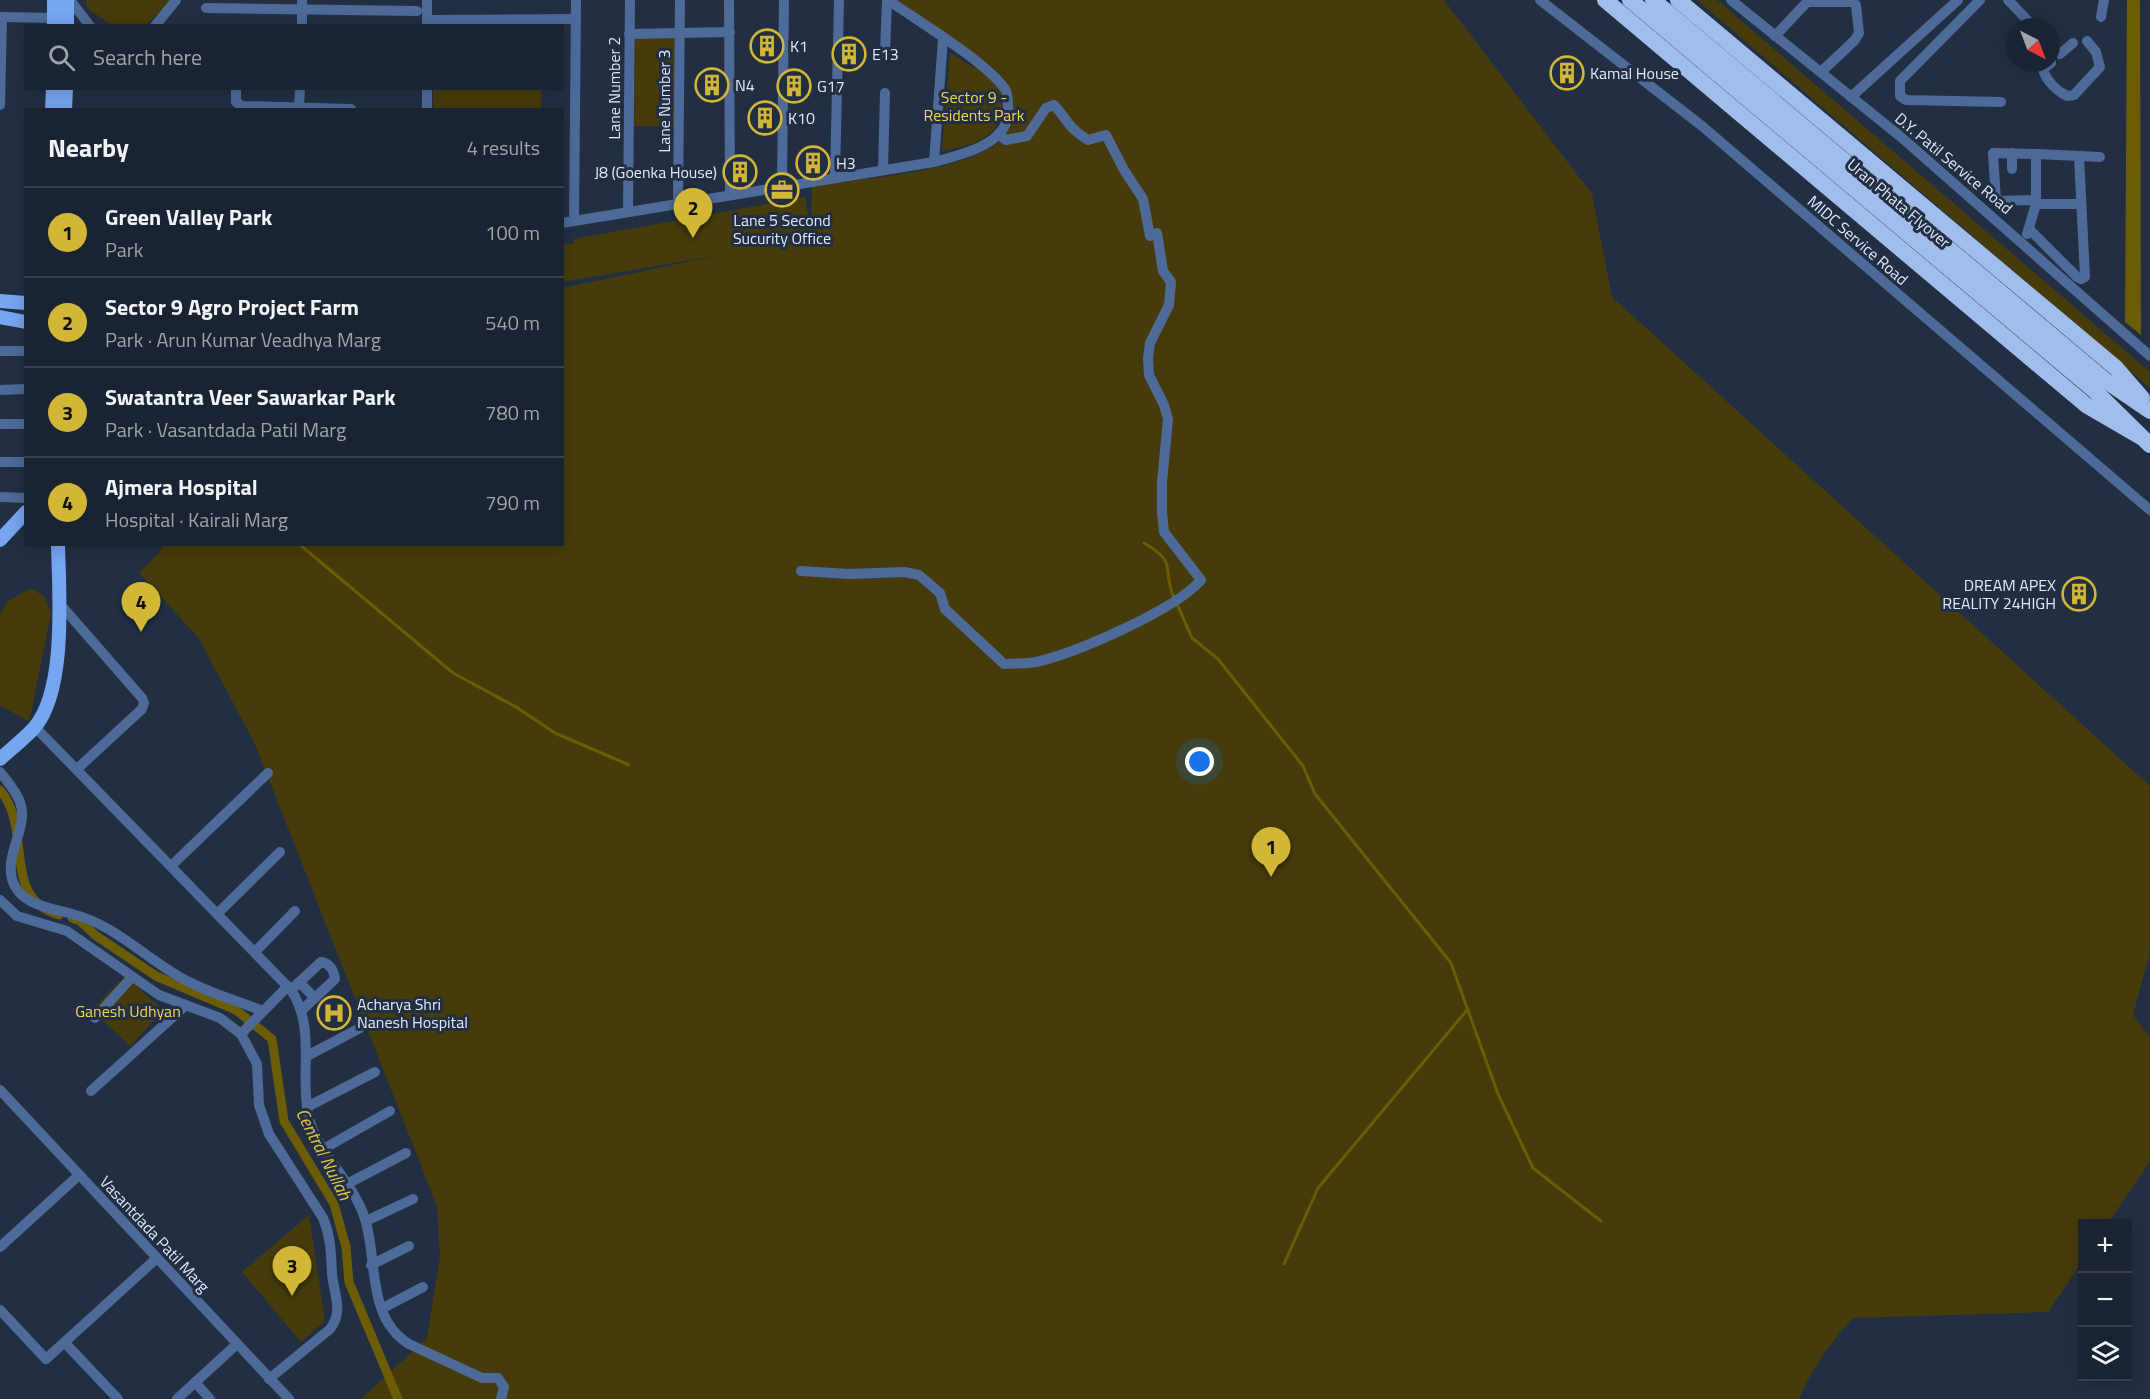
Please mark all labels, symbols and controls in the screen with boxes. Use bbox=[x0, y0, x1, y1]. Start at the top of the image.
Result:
north arrow bbox=[2006, 18, 2060, 72]
search box bbox=[24, 24, 564, 90]
building icon: K1 bbox=[749, 28, 785, 64]
place label: K1 bbox=[790, 34, 808, 58]
street label: Lane Number 2 bbox=[602, 36, 626, 140]
building icon: E13 bbox=[831, 36, 867, 72]
text: Search here bbox=[93, 40, 202, 74]
icon: search bbox=[45, 41, 78, 74]
place label: E13 bbox=[872, 42, 899, 66]
street label: Lane Number 3 bbox=[652, 49, 676, 153]
building icon: Kamal House bbox=[1549, 55, 1585, 91]
place label: Kamal House bbox=[1590, 61, 1679, 85]
building icon: N4 bbox=[694, 67, 730, 103]
building icon: G17 bbox=[776, 68, 812, 104]
place label: N4 bbox=[735, 73, 755, 97]
place label: G17 bbox=[817, 74, 845, 98]
park label: Sector 9 - Residents Park bbox=[923, 85, 1025, 127]
building icon: K10 bbox=[747, 100, 783, 136]
place label: K10 bbox=[788, 106, 815, 130]
street label: D.Y. Patil Service Road bbox=[1890, 107, 2018, 219]
text: Nearby bbox=[48, 128, 129, 167]
text: 4 results bbox=[467, 132, 540, 163]
building icon: H3 bbox=[795, 145, 831, 181]
place label: H3 bbox=[836, 151, 856, 175]
street label: Uran Phata Flyover bbox=[1842, 153, 1956, 254]
building icon: J8 (Goenka House) bbox=[722, 154, 758, 190]
place label: J8 (Goenka House) bbox=[594, 160, 717, 184]
office icon: Lane 5 Second Sucurity Office bbox=[764, 172, 800, 208]
pin: 2 bbox=[674, 188, 712, 238]
street label: MIDC Service Road bbox=[1802, 189, 1914, 291]
text: Green Valley Park bbox=[105, 200, 272, 234]
place label: Lane 5 Second Sucurity Office bbox=[733, 208, 831, 250]
text: 1 bbox=[62, 217, 73, 248]
text: 100 m bbox=[485, 217, 540, 248]
text: Park bbox=[105, 234, 143, 265]
text: Sector 9 Agro Project Farm bbox=[105, 290, 359, 324]
text: 2 bbox=[62, 307, 73, 338]
text: 540 m bbox=[485, 307, 540, 338]
text: Park · Arun Kumar Veadhya Marg bbox=[105, 324, 381, 355]
text: Swatantra Veer Sawarkar Park bbox=[105, 380, 396, 414]
text: 3 bbox=[62, 397, 73, 428]
text: 780 m bbox=[485, 397, 540, 428]
text: Park · Vasantdada Patil Marg bbox=[105, 414, 346, 445]
text: Ajmera Hospital bbox=[105, 470, 258, 504]
text: 4 bbox=[62, 487, 73, 518]
text: 790 m bbox=[485, 487, 540, 518]
text: Hospital · Kairali Marg bbox=[105, 504, 288, 535]
place label: DREAM APEX REALITY 24HIGH bbox=[1942, 573, 2056, 615]
building icon: DREAM APEX REALITY 24HIGH bbox=[2061, 576, 2097, 612]
pin: 4 bbox=[122, 582, 160, 632]
your location bbox=[1185, 747, 1214, 776]
pin: 1 bbox=[1252, 828, 1290, 877]
place label: Acharya Shri Nanesh Hospital bbox=[357, 992, 468, 1034]
hospital icon: Acharya Shri Nanesh Hospital bbox=[316, 995, 352, 1031]
park label: Ganesh Udhyan bbox=[75, 999, 181, 1023]
water label: Central Nullah bbox=[289, 1103, 359, 1206]
street label: Vasantdada Patil Marg bbox=[94, 1170, 216, 1298]
map controls bbox=[2078, 1219, 2132, 1381]
button: + bbox=[2078, 1219, 2132, 1273]
pin: 3 bbox=[272, 1246, 312, 1296]
button: − bbox=[2078, 1273, 2132, 1327]
button: layers bbox=[2078, 1327, 2132, 1381]

